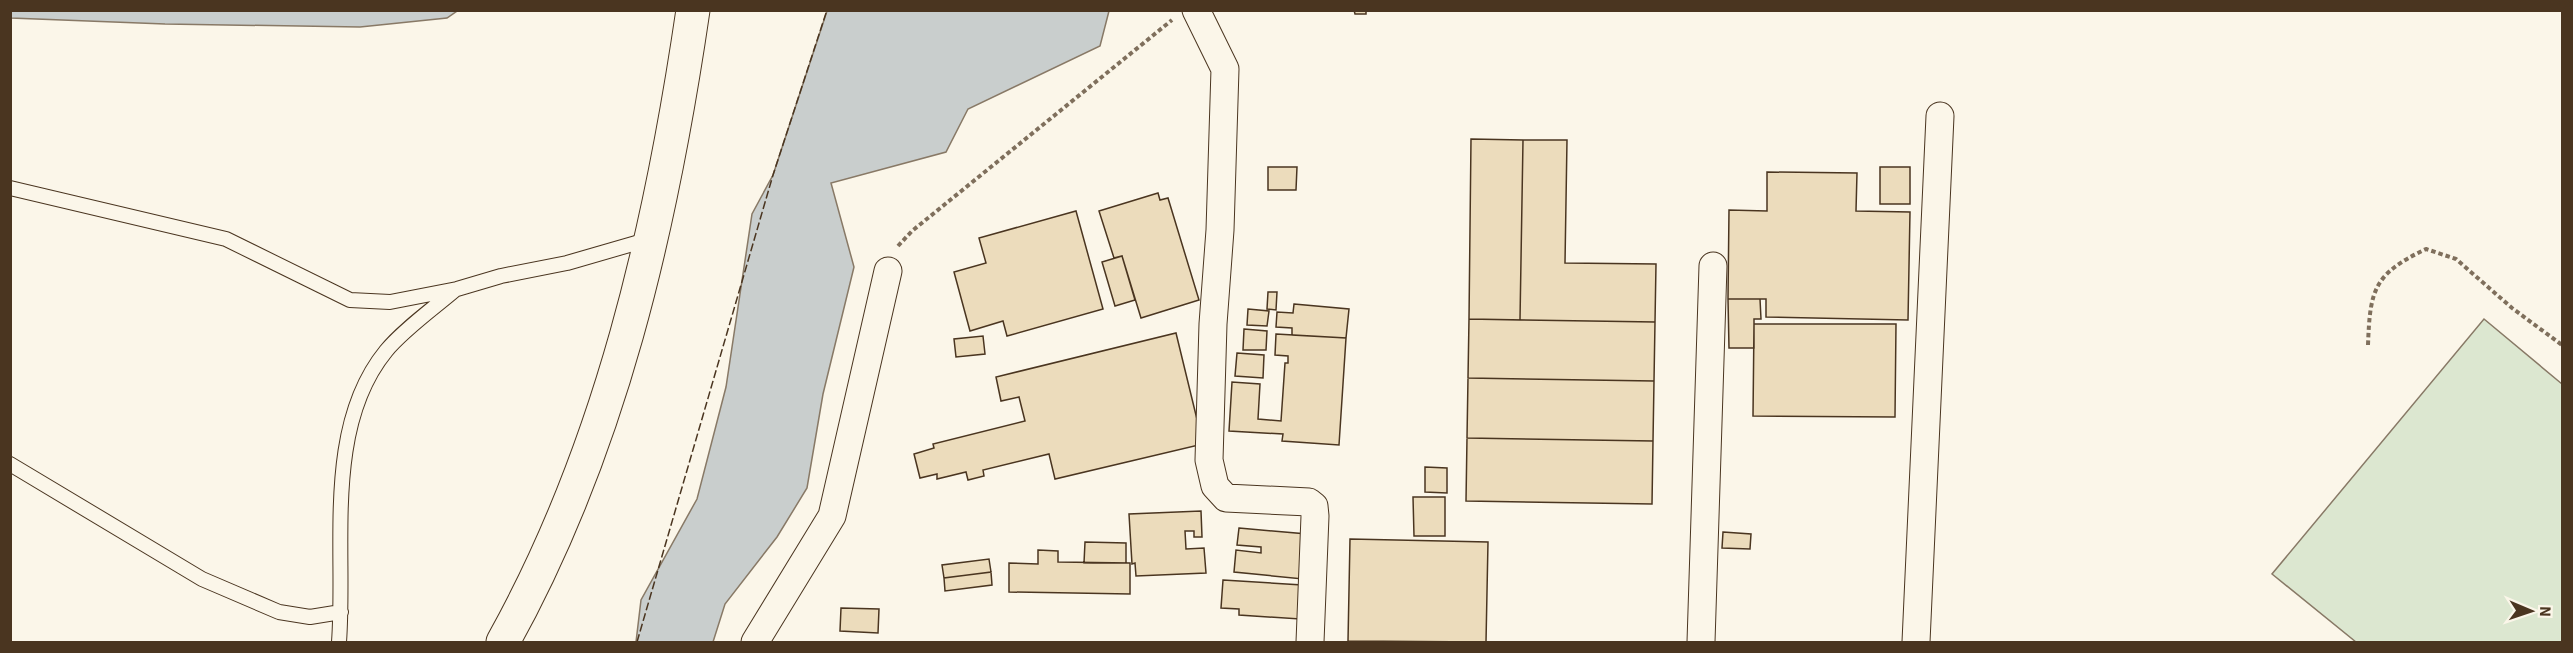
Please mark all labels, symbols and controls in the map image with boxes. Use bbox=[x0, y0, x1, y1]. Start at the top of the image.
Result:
north arrow bbox=[2501, 581, 2561, 641]
text: N bbox=[2534, 606, 2556, 617]

